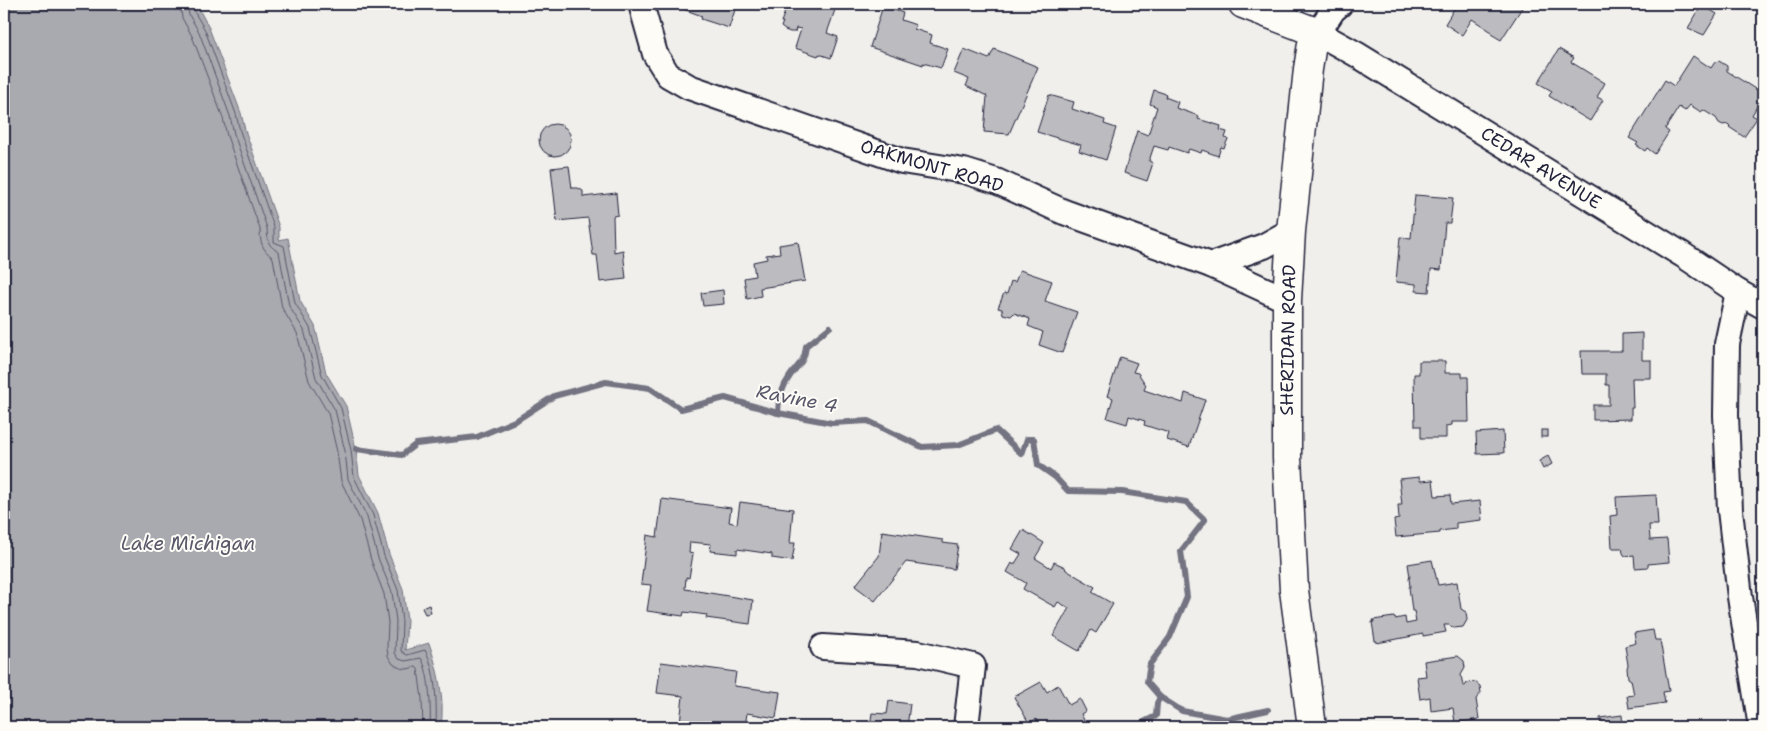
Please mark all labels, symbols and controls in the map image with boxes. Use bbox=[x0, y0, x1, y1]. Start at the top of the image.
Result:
street label: CEDAR AVENUE bbox=[1476, 121, 1606, 215]
street label: OAKMONT ROAD bbox=[857, 134, 1007, 198]
street label: SHERIDAN ROAD bbox=[1275, 264, 1301, 416]
water label: Ravine 4 bbox=[754, 378, 839, 419]
water label: Lake Michigan bbox=[121, 531, 255, 556]

